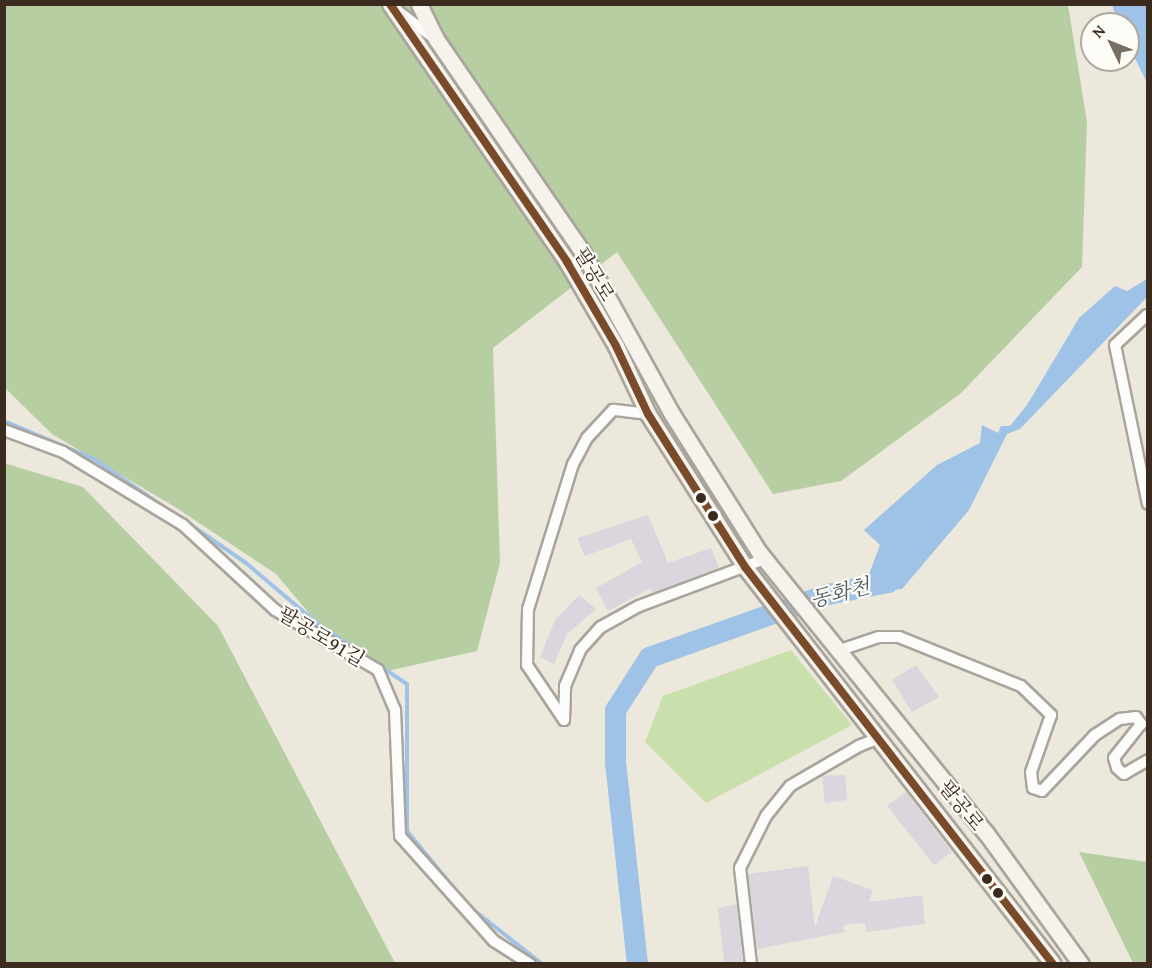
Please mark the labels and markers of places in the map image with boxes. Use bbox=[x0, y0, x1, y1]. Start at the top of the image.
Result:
unlabelled marker bbox=[695, 492, 707, 504]
unlabelled marker bbox=[707, 510, 719, 522]
unlabelled marker bbox=[981, 873, 993, 885]
unlabelled marker bbox=[992, 887, 1004, 899]

